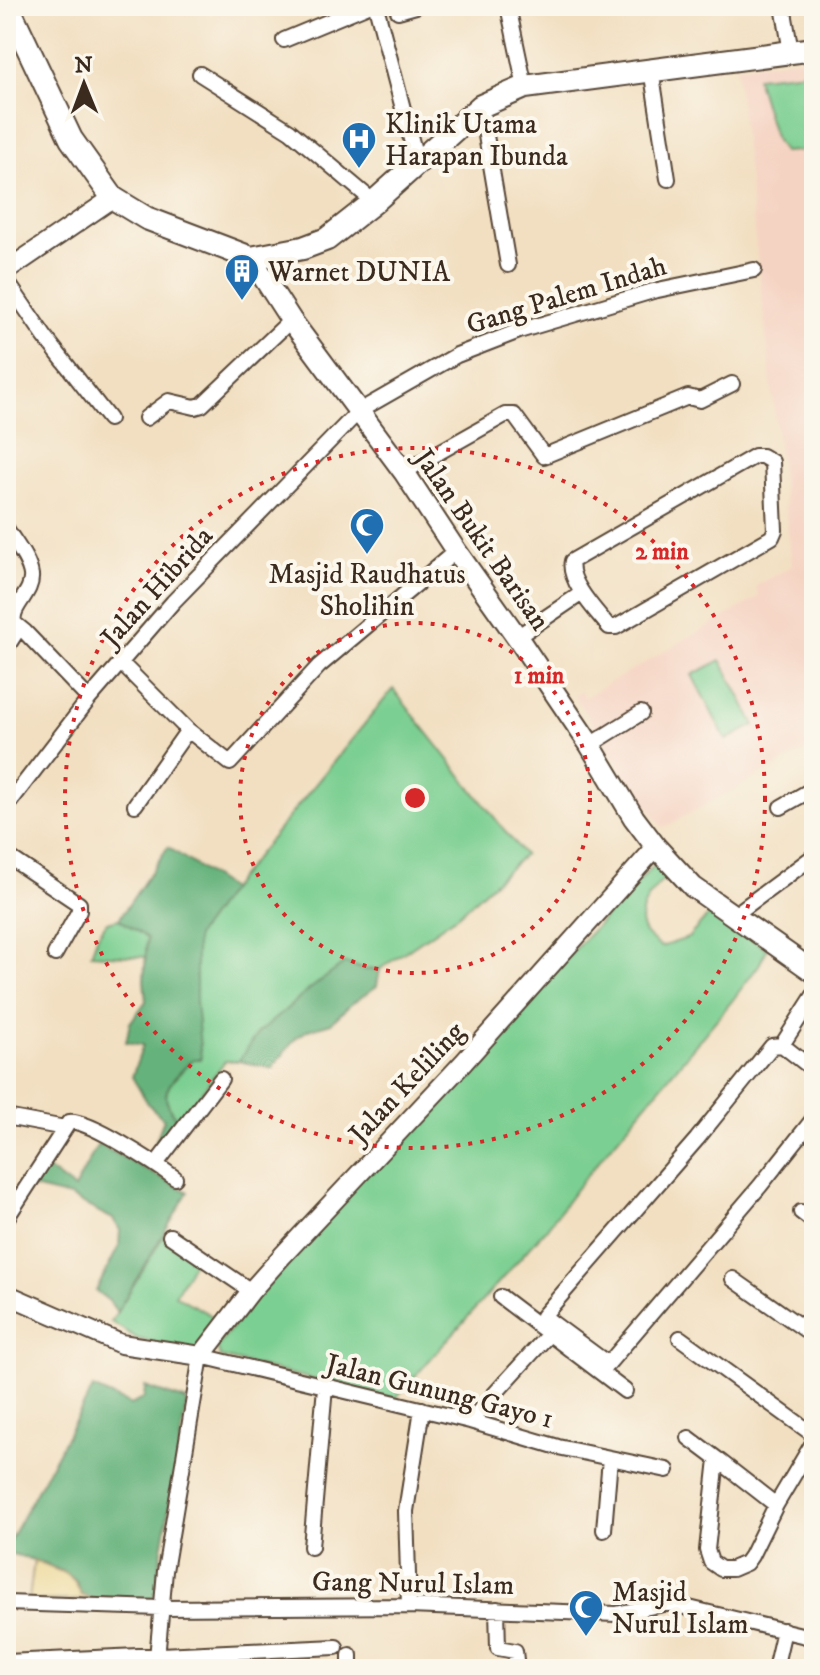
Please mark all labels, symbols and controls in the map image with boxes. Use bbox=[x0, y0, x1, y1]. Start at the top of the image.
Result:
north arrow bbox=[44, 44, 124, 124]
text: N bbox=[74, 52, 93, 79]
place label: Klinik Utama Harapan Ibunda bbox=[385, 107, 568, 174]
hospital icon: Klinik Utama Harapan Ibunda bbox=[340, 120, 378, 170]
street label: Gang Palem Indah bbox=[462, 248, 671, 343]
building icon: Warnet DUNIA bbox=[223, 252, 261, 302]
place label: Warnet DUNIA bbox=[267, 255, 451, 290]
street label: Jalan Bukit Barisan bbox=[404, 440, 558, 638]
mosque icon: Masjid Raudhatus Sholihin bbox=[348, 506, 386, 556]
street label: Jalan Hibrida bbox=[92, 519, 221, 657]
text: 2 min bbox=[635, 537, 689, 567]
place label: Masjid Raudhatus Sholihin bbox=[268, 557, 466, 624]
text: 1 min bbox=[514, 661, 565, 691]
centre of rings bbox=[401, 784, 429, 812]
street label: Jalan Keliling bbox=[340, 1015, 473, 1153]
street label: Jalan Gunung Gayo 1 bbox=[319, 1346, 557, 1437]
street label: Gang Nurul Islam bbox=[312, 1564, 514, 1603]
place label: Masjid Nurul Islam bbox=[612, 1575, 749, 1642]
mosque icon: Masjid Nurul Islam bbox=[567, 1588, 605, 1638]

